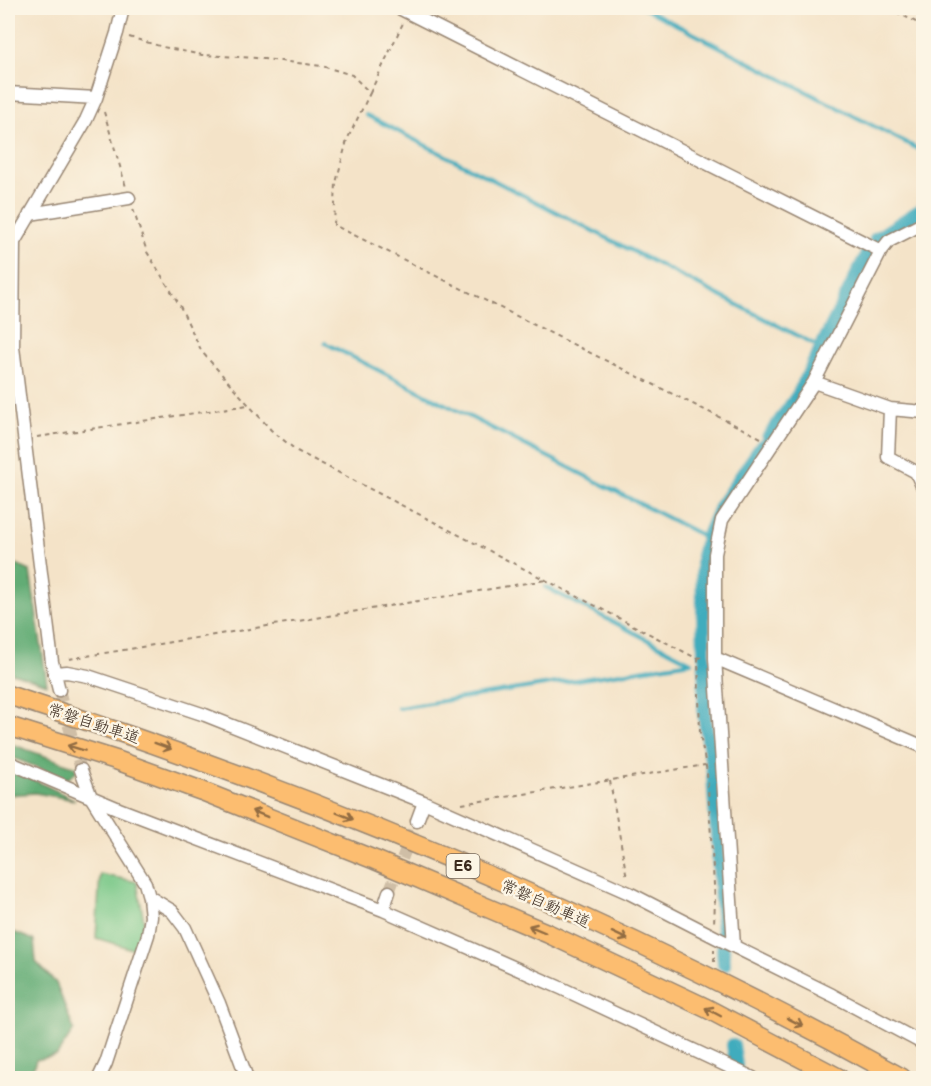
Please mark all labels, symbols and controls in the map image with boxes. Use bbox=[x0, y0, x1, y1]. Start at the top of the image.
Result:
street label: 常磐自動車道 bbox=[45, 701, 142, 748]
one-way arrow bbox=[67, 742, 86, 753]
one-way arrow bbox=[153, 742, 172, 753]
one-way arrow bbox=[251, 808, 270, 819]
one-way arrow bbox=[335, 812, 353, 823]
road number: E6 bbox=[446, 854, 480, 878]
street label: 常磐自動車道 bbox=[498, 876, 593, 933]
one-way arrow bbox=[528, 923, 546, 934]
one-way arrow bbox=[610, 931, 628, 942]
one-way arrow bbox=[705, 1006, 723, 1017]
one-way arrow bbox=[786, 1016, 804, 1028]

